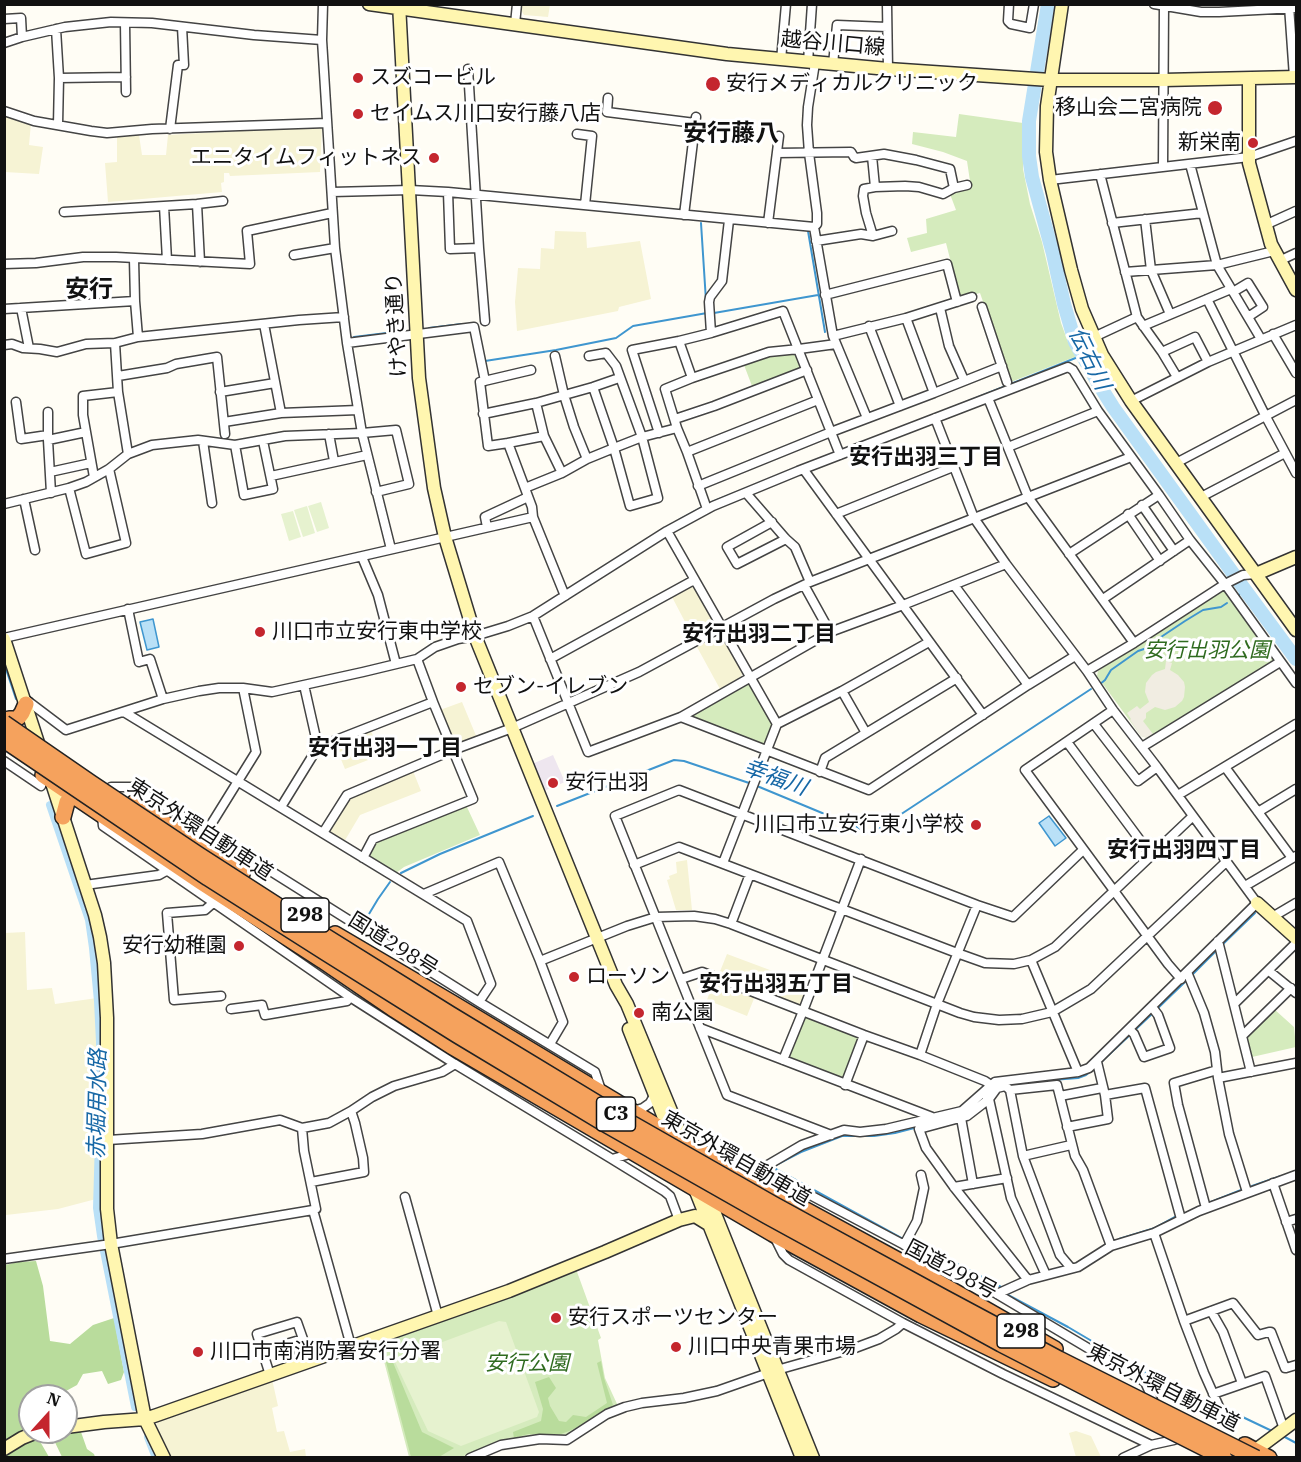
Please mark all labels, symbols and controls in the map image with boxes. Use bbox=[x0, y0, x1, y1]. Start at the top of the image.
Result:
street label: 越谷川口線 bbox=[780, 27, 886, 61]
place label: スズコービル bbox=[370, 65, 496, 91]
marker: スズコービル bbox=[351, 71, 365, 85]
place label: 安行メディカルクリニック bbox=[726, 71, 978, 97]
marker: 安行メディカルクリニック bbox=[704, 75, 722, 93]
place label: 移山会二宮病院 bbox=[1055, 95, 1202, 121]
marker: 移山会二宮病院 bbox=[1206, 99, 1224, 117]
place label: セイムス川口安行藤八店 bbox=[370, 101, 601, 127]
marker: セイムス川口安行藤八店 bbox=[351, 107, 365, 121]
district label: 安行藤八 bbox=[683, 120, 779, 148]
place label: 新栄南 bbox=[1178, 130, 1241, 156]
marker: 新栄南 bbox=[1246, 136, 1260, 150]
place label: エニタイムフィットネス bbox=[191, 145, 422, 171]
marker: エニタイムフィットネス bbox=[427, 151, 441, 165]
street label: けやき通り bbox=[382, 272, 412, 378]
district label: 安行 bbox=[65, 276, 113, 304]
water label: 伝右川 bbox=[1063, 324, 1115, 394]
district label: 安行出羽三丁目 bbox=[849, 445, 1003, 471]
place label: 川口市立安行東中学校 bbox=[272, 619, 482, 645]
district label: 安行出羽二丁目 bbox=[682, 622, 836, 648]
marker: 川口市立安行東中学校 bbox=[253, 625, 267, 639]
park label: 安行出羽公園 bbox=[1144, 638, 1270, 664]
place label: セブン-イレブン bbox=[473, 674, 628, 700]
marker: セブン-イレブン bbox=[454, 680, 468, 694]
district label: 安行出羽一丁目 bbox=[308, 736, 462, 762]
water label: 幸福川 bbox=[739, 754, 811, 802]
place label: 安行出羽 bbox=[565, 770, 649, 796]
street label: 東京外環自動車道 bbox=[123, 774, 277, 886]
marker: 安行出羽 bbox=[546, 776, 560, 790]
place label: 川口市立安行東小学校 bbox=[754, 812, 964, 838]
marker: 川口市立安行東小学校 bbox=[969, 818, 983, 832]
district label: 安行出羽四丁目 bbox=[1107, 838, 1261, 864]
road number: 298 bbox=[281, 898, 329, 932]
street label: 国道298号 bbox=[344, 908, 442, 982]
place label: 安行幼稚園 bbox=[122, 933, 227, 959]
marker: 安行幼稚園 bbox=[232, 939, 246, 953]
place label: ローソン bbox=[586, 964, 670, 990]
marker: ローソン bbox=[567, 970, 581, 984]
district label: 安行出羽五丁目 bbox=[699, 972, 853, 998]
place label: 南公園 bbox=[651, 1000, 714, 1026]
marker: 南公園 bbox=[632, 1006, 646, 1020]
water label: 赤堀用水路 bbox=[84, 1049, 112, 1159]
road number: C3 bbox=[596, 1097, 636, 1131]
street label: 東京外環自動車道 bbox=[657, 1106, 815, 1212]
street label: 国道298号 bbox=[901, 1235, 1001, 1305]
place label: 安行スポーツセンター bbox=[568, 1305, 778, 1331]
marker: 安行スポーツセンター bbox=[549, 1311, 563, 1325]
road number: 298 bbox=[997, 1314, 1045, 1348]
place label: 川口中央青果市場 bbox=[688, 1334, 856, 1360]
place label: 川口市南消防署安行分署 bbox=[210, 1339, 441, 1365]
street label: 東京外環自動車道 bbox=[1082, 1339, 1244, 1437]
marker: 川口中央青果市場 bbox=[669, 1340, 683, 1354]
marker: 川口市南消防署安行分署 bbox=[191, 1345, 205, 1359]
park label: 安行公園 bbox=[485, 1351, 569, 1377]
north arrow bbox=[18, 1384, 78, 1444]
text: N bbox=[44, 1387, 63, 1411]

